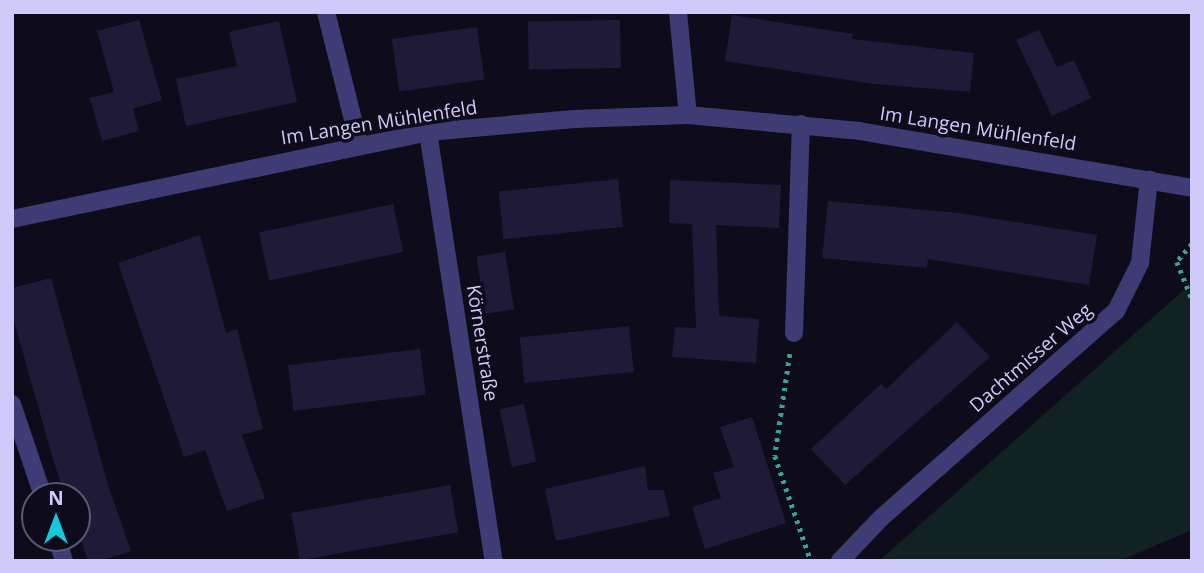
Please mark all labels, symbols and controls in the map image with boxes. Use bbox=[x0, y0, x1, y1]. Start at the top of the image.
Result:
street label: Im Langen Mühlenfeld bbox=[279, 96, 479, 150]
street label: Im Langen Mühlenfeld bbox=[878, 102, 1078, 156]
street label: Körnerstraße bbox=[462, 283, 502, 403]
street label: Dachtmisser Weg bbox=[965, 299, 1097, 417]
north arrow bbox=[21, 482, 91, 552]
text: N bbox=[48, 485, 64, 511]

